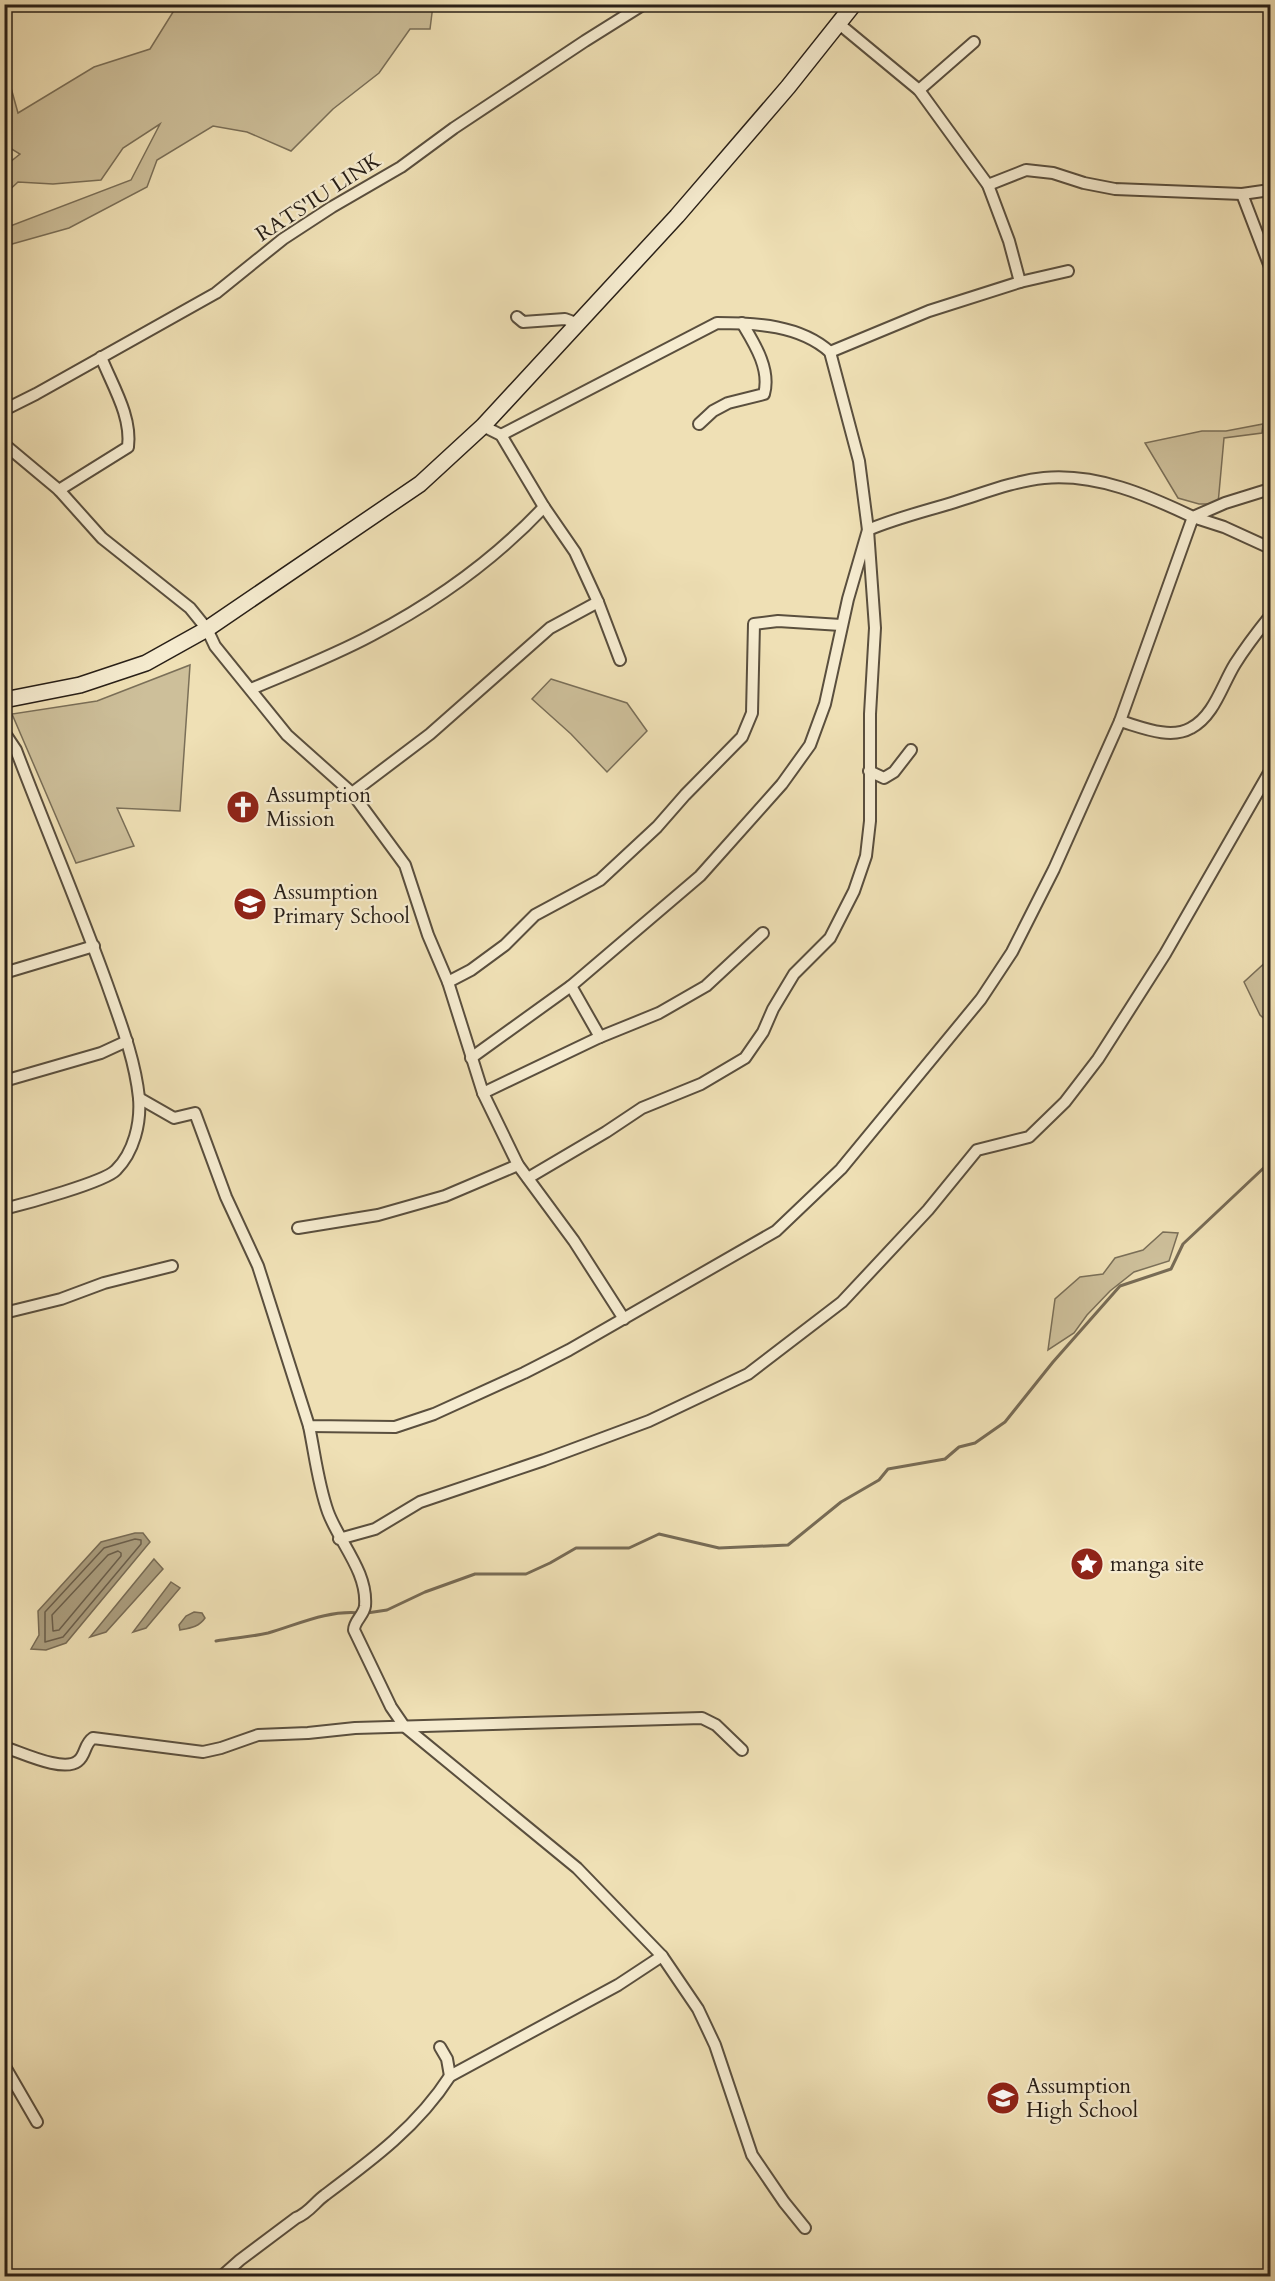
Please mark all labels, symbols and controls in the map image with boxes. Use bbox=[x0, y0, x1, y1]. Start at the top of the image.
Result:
street label: RATS'IU LINK bbox=[250, 146, 387, 249]
place label: Assumption Mission bbox=[266, 781, 371, 834]
church icon: Assumption Mission bbox=[225, 789, 261, 825]
place label: Assumption Primary School bbox=[273, 878, 410, 931]
school or university icon: Assumption Primary School bbox=[232, 886, 268, 922]
place icon: manga site bbox=[1069, 1546, 1105, 1582]
place label: manga site bbox=[1110, 1550, 1204, 1579]
place label: Assumption High School bbox=[1026, 2072, 1138, 2125]
school or university icon: Assumption High School bbox=[985, 2080, 1021, 2116]

